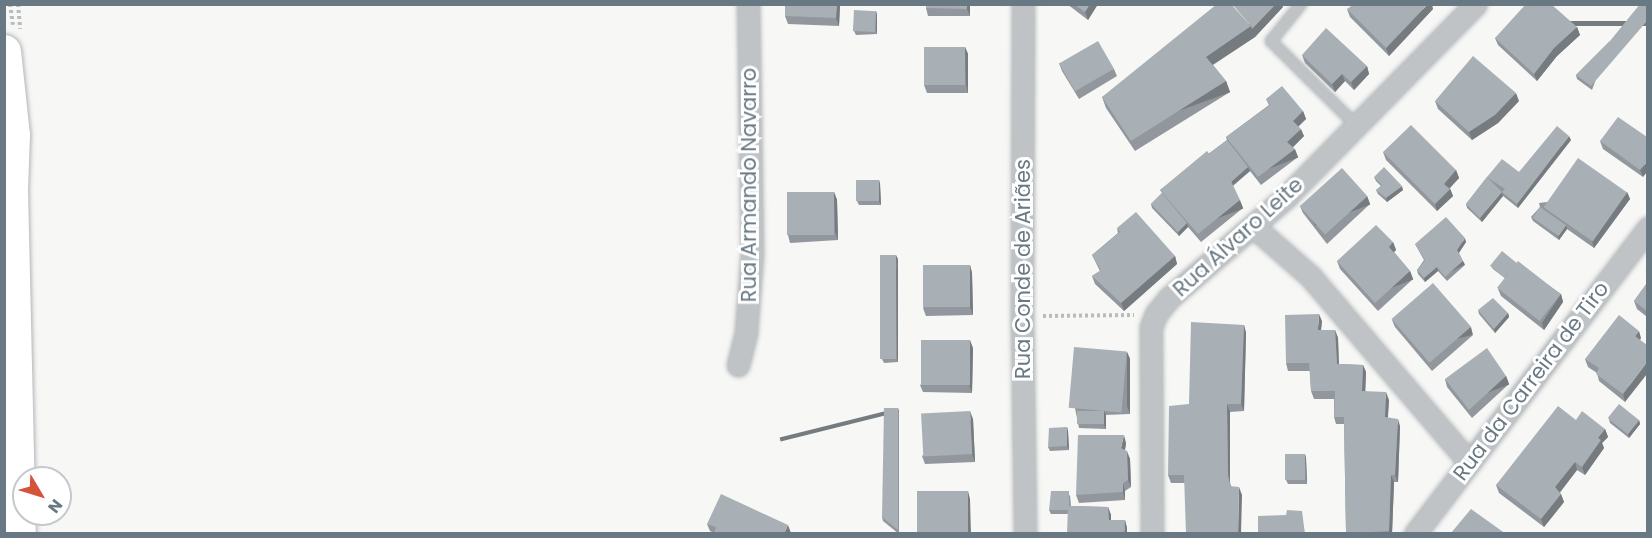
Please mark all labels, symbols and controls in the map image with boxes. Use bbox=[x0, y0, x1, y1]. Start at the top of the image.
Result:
street label: Rua Armando Navarro bbox=[736, 68, 762, 302]
street label: Rua Conde de Ariães bbox=[1010, 159, 1036, 379]
street label: Rua Álvaro Leite bbox=[1168, 172, 1308, 302]
street label: Rua da Carreira de Tiro bbox=[1448, 277, 1614, 485]
north arrow bbox=[12, 466, 72, 526]
text: N bbox=[42, 494, 68, 518]

